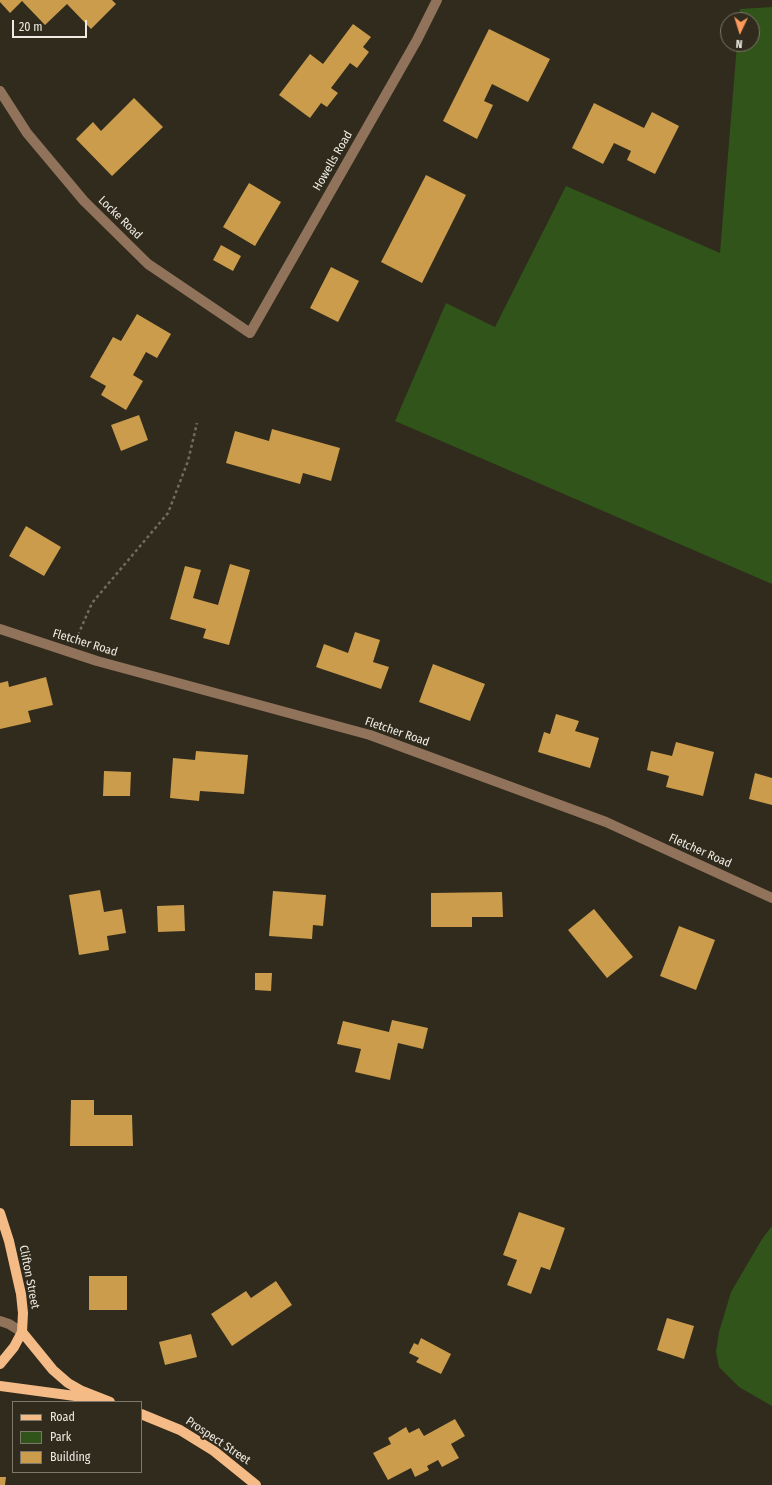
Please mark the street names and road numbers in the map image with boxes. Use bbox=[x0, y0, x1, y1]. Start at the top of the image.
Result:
street label: Howells Road bbox=[310, 129, 356, 193]
street label: Locke Road bbox=[95, 194, 145, 242]
street label: Fletcher Road bbox=[51, 626, 119, 660]
street label: Fletcher Road bbox=[363, 714, 431, 750]
street label: Fletcher Road bbox=[666, 831, 734, 871]
street label: Clifton Street bbox=[16, 1244, 42, 1310]
street label: Prospect Street bbox=[183, 1414, 253, 1468]

